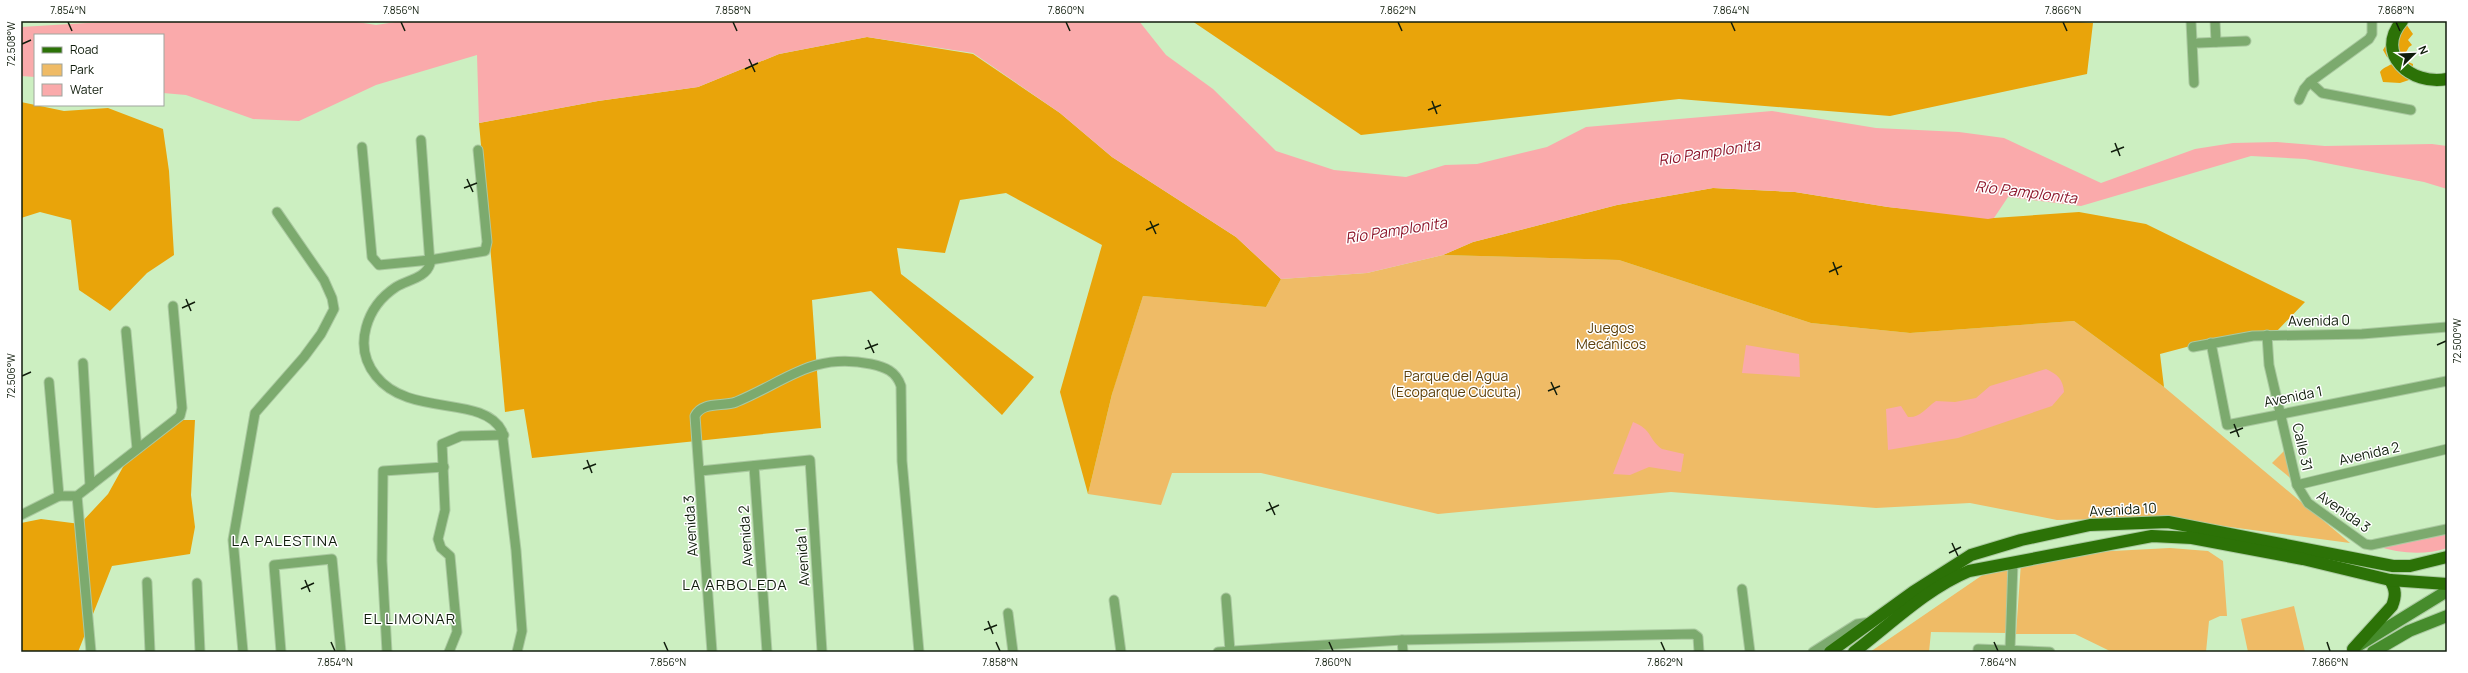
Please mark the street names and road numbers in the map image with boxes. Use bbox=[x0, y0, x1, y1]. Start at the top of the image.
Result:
street label: Avenida 0 bbox=[2288, 310, 2350, 330]
street label: Avenida 1 bbox=[2262, 381, 2324, 411]
street label: Calle 31 bbox=[2288, 421, 2318, 473]
street label: Avenida 2 bbox=[2337, 437, 2401, 469]
street label: Avenida 3 bbox=[2313, 486, 2375, 536]
street label: Avenida 3 bbox=[678, 495, 702, 557]
street label: Avenida 10 bbox=[2089, 498, 2157, 520]
street label: Avenida 2 bbox=[733, 505, 757, 567]
street label: Avenida 1 bbox=[790, 527, 814, 587]

